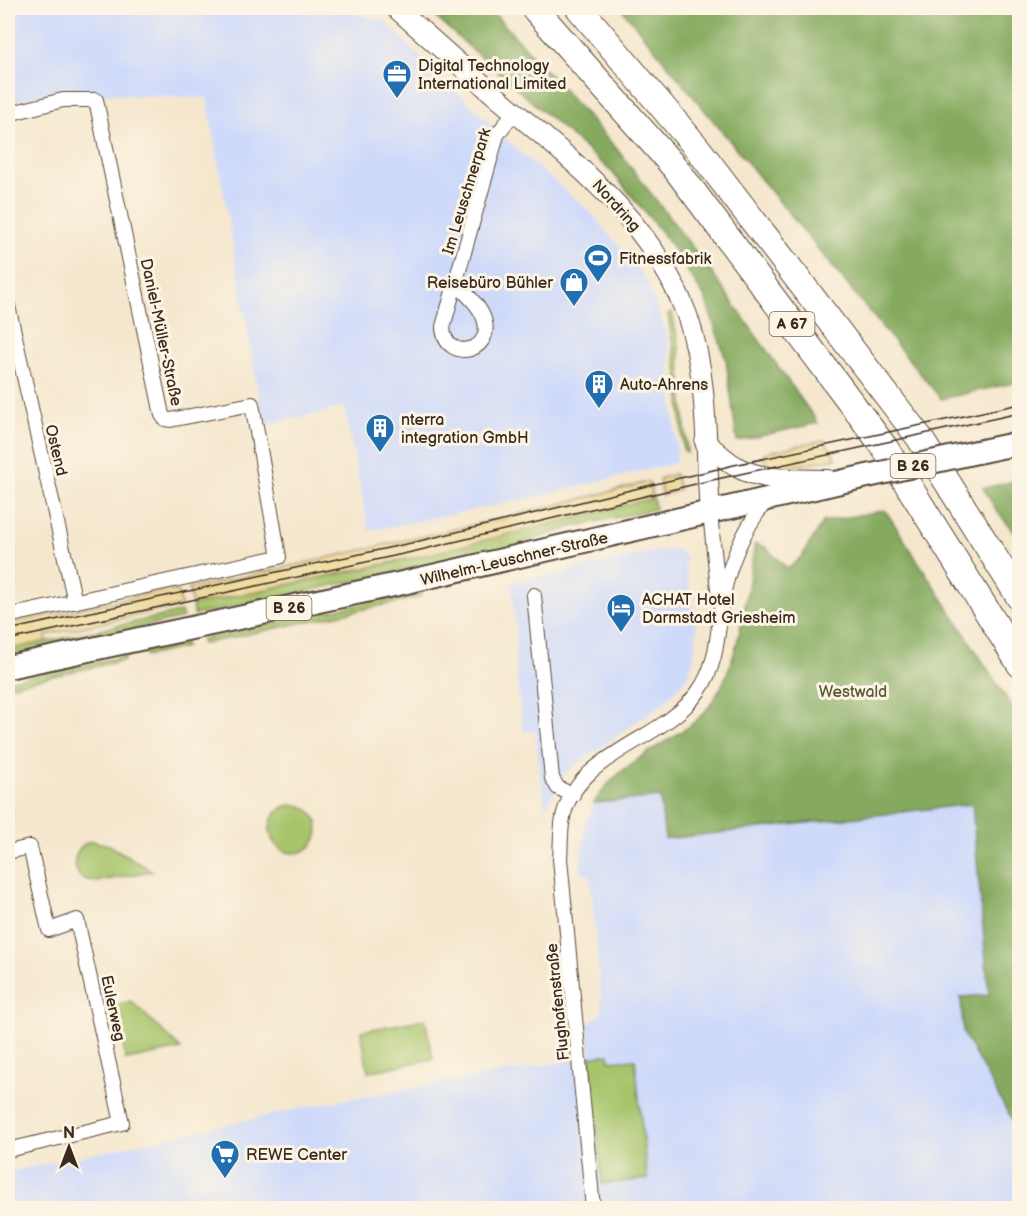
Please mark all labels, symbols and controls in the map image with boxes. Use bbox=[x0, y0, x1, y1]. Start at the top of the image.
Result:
place label: Digital Technology International Limited bbox=[418, 57, 566, 94]
office icon: Digital Technology International Limited bbox=[381, 58, 413, 100]
street label: Im Leuschnerpark bbox=[439, 126, 496, 257]
street label: Nordring bbox=[588, 176, 644, 236]
sports icon: Fitnessfabrik bbox=[582, 242, 614, 284]
place label: Fitnessfabrik bbox=[619, 250, 711, 269]
street label: Daniel-Müller-Straße bbox=[136, 257, 186, 408]
shop icon: Reisebüro Bühler bbox=[558, 266, 590, 308]
place label: Reisebüro Bühler bbox=[427, 274, 553, 293]
road number: A 67 bbox=[770, 312, 814, 336]
building icon: Auto-Ahrens bbox=[583, 368, 615, 410]
place label: Auto-Ahrens bbox=[620, 376, 708, 395]
place label: nterra integration GmbH bbox=[401, 411, 529, 448]
building icon: nterra integration GmbH bbox=[364, 412, 396, 454]
street label: Ostend bbox=[40, 423, 71, 478]
road number: B 26 bbox=[890, 454, 936, 478]
street label: Wilhelm-Leuschner-Straße bbox=[419, 529, 610, 590]
place label: ACHAT Hotel Darmstadt Griesheim bbox=[642, 591, 796, 628]
hotel icon: ACHAT Hotel Darmstadt Griesheim bbox=[605, 592, 637, 634]
road number: B 26 bbox=[266, 596, 312, 620]
park label: Westwald bbox=[819, 683, 887, 702]
street label: Flughafenstraße bbox=[543, 942, 574, 1061]
street label: Eulerweg bbox=[96, 974, 129, 1043]
north arrow bbox=[39, 1117, 99, 1177]
text: N bbox=[63, 1124, 75, 1143]
supermarket icon: REWE Center bbox=[209, 1138, 241, 1180]
place label: REWE Center bbox=[246, 1146, 347, 1165]

